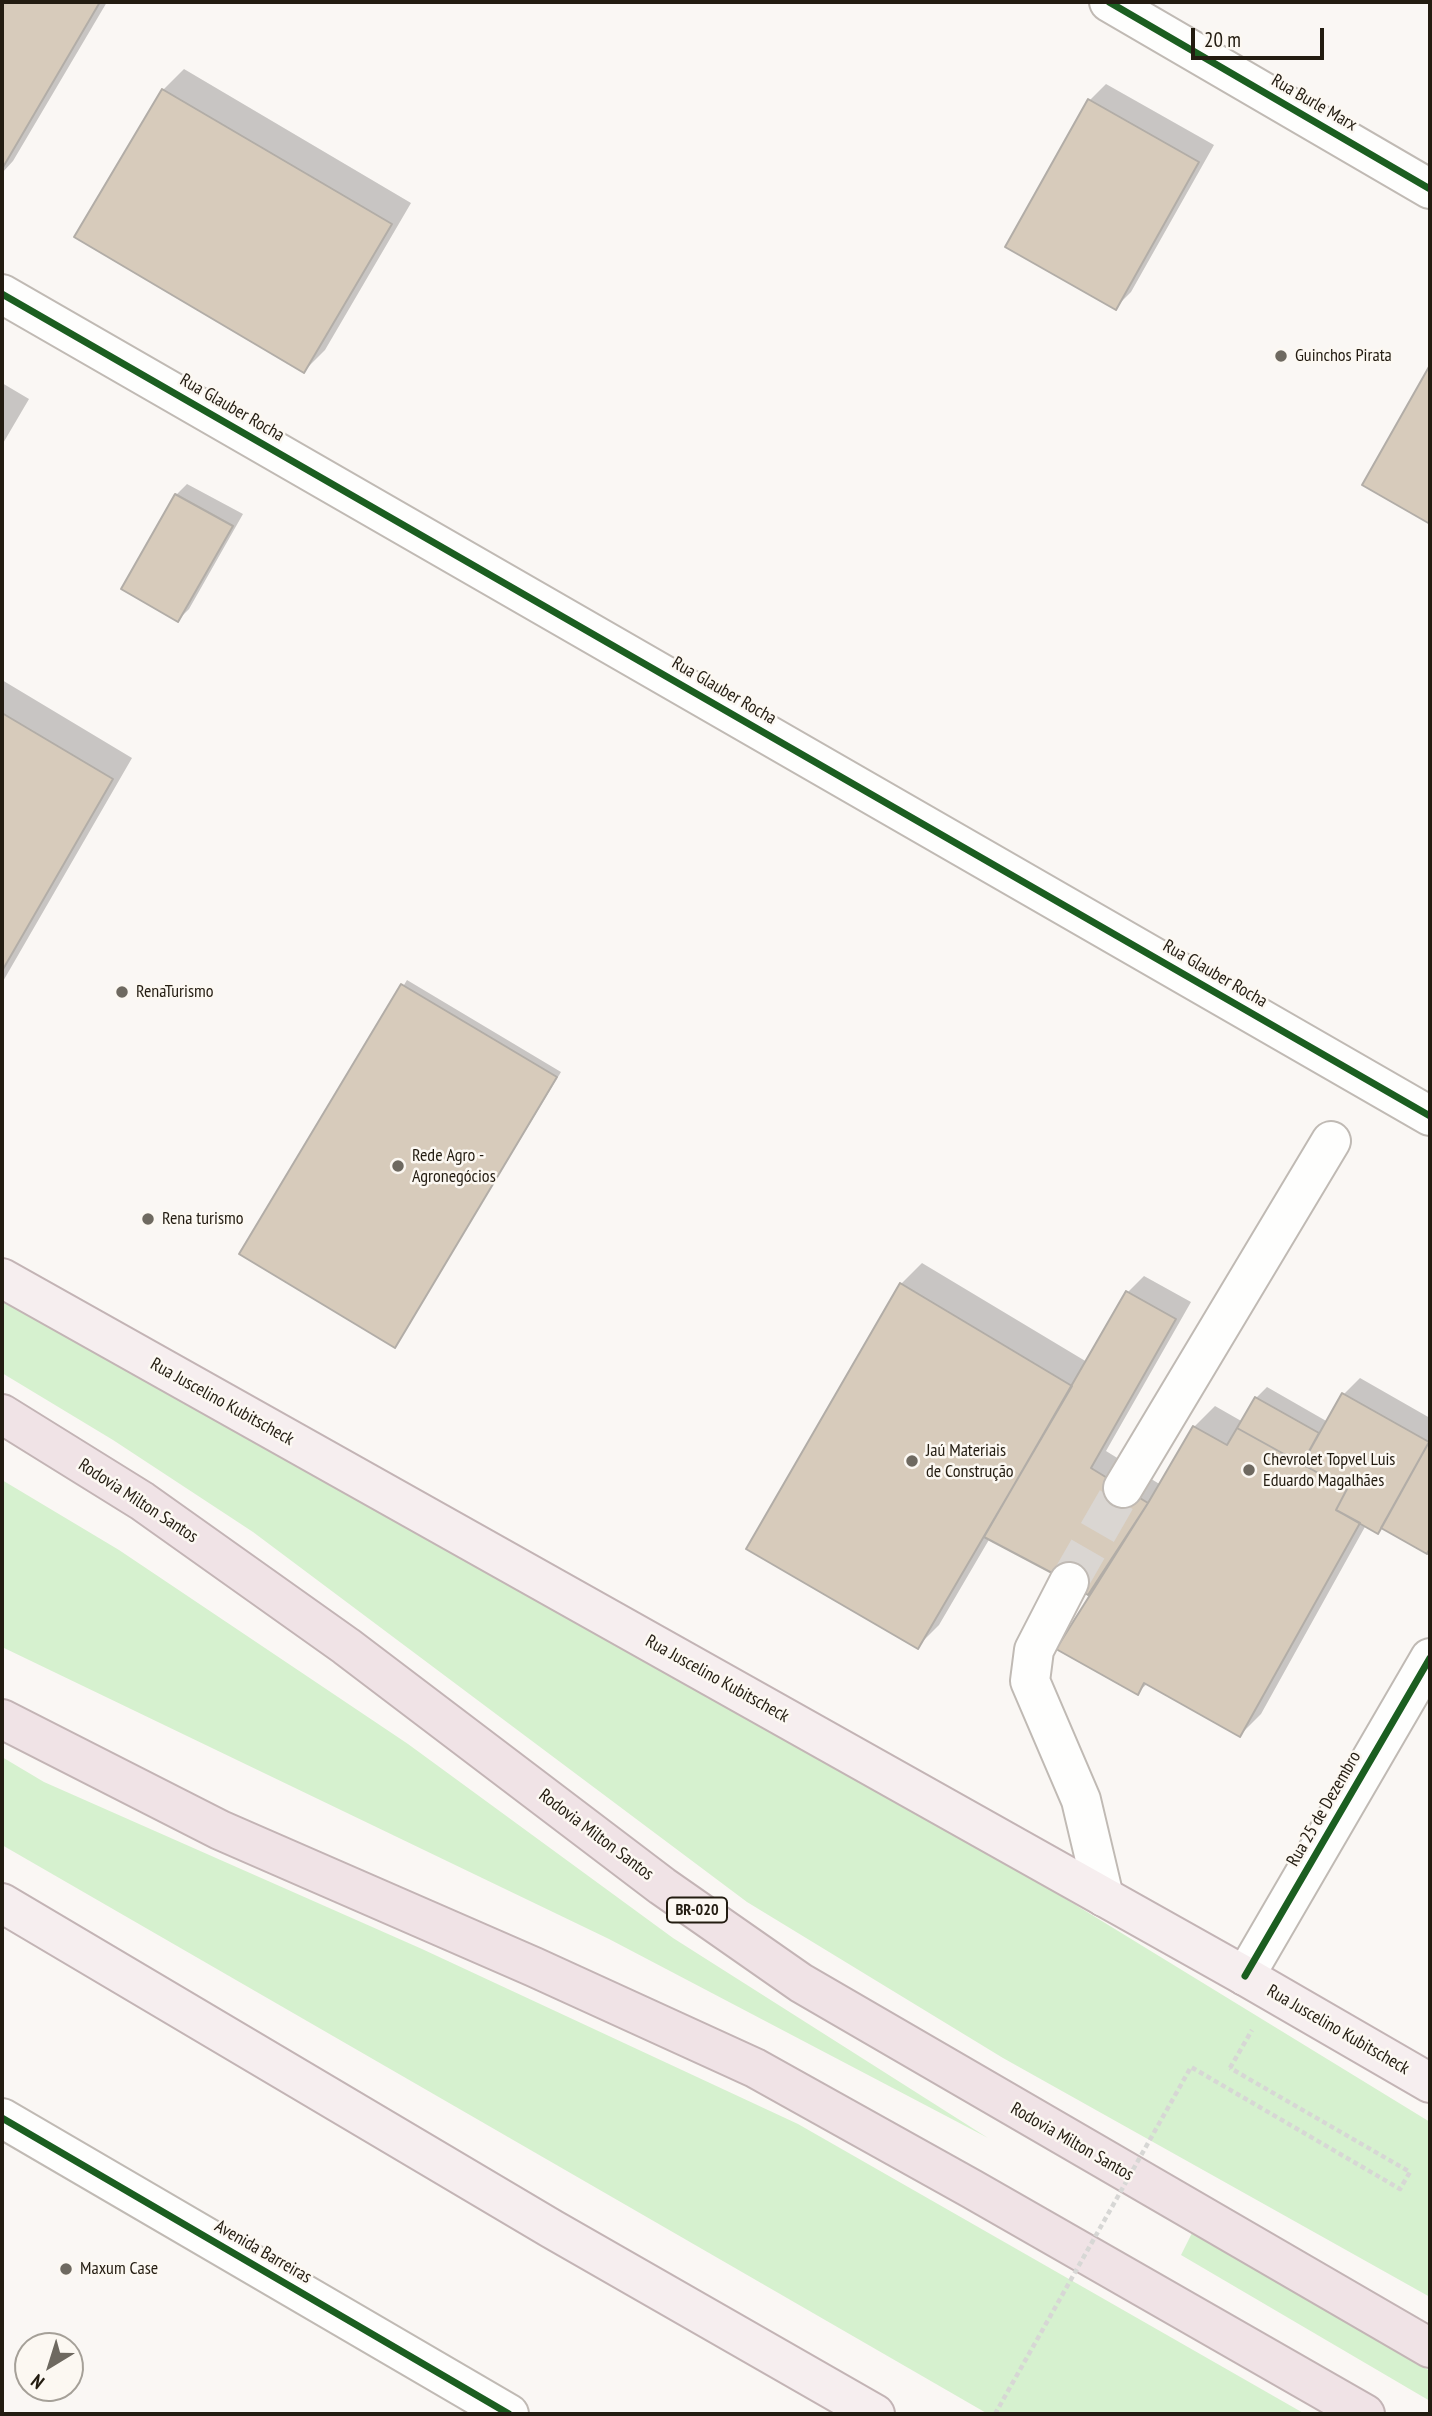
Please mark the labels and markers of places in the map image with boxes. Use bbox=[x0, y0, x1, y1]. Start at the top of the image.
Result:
place label: Guinchos Pirata bbox=[1295, 345, 1392, 367]
marker: Guinchos Pirata bbox=[1273, 348, 1289, 364]
place label: RenaTurismo bbox=[136, 981, 213, 1003]
marker: RenaTurismo bbox=[114, 984, 130, 1000]
place label: Rede Agro - Agronegócios bbox=[412, 1145, 496, 1188]
marker: Rede Agro - Agronegócios bbox=[390, 1158, 406, 1174]
place label: Rena turismo bbox=[162, 1208, 243, 1230]
marker: Rena turismo bbox=[140, 1211, 156, 1227]
place label: Jaú Materiais de Construção bbox=[926, 1440, 1014, 1482]
place label: Chevrolet Topvel Luis Eduardo Magalhães bbox=[1263, 1449, 1395, 1492]
marker: Jaú Materiais de Construção bbox=[904, 1453, 920, 1469]
marker: Chevrolet Topvel Luis Eduardo Magalhães bbox=[1241, 1462, 1257, 1478]
place label: Maxum Case bbox=[80, 2258, 158, 2280]
marker: Maxum Case bbox=[58, 2261, 74, 2277]

